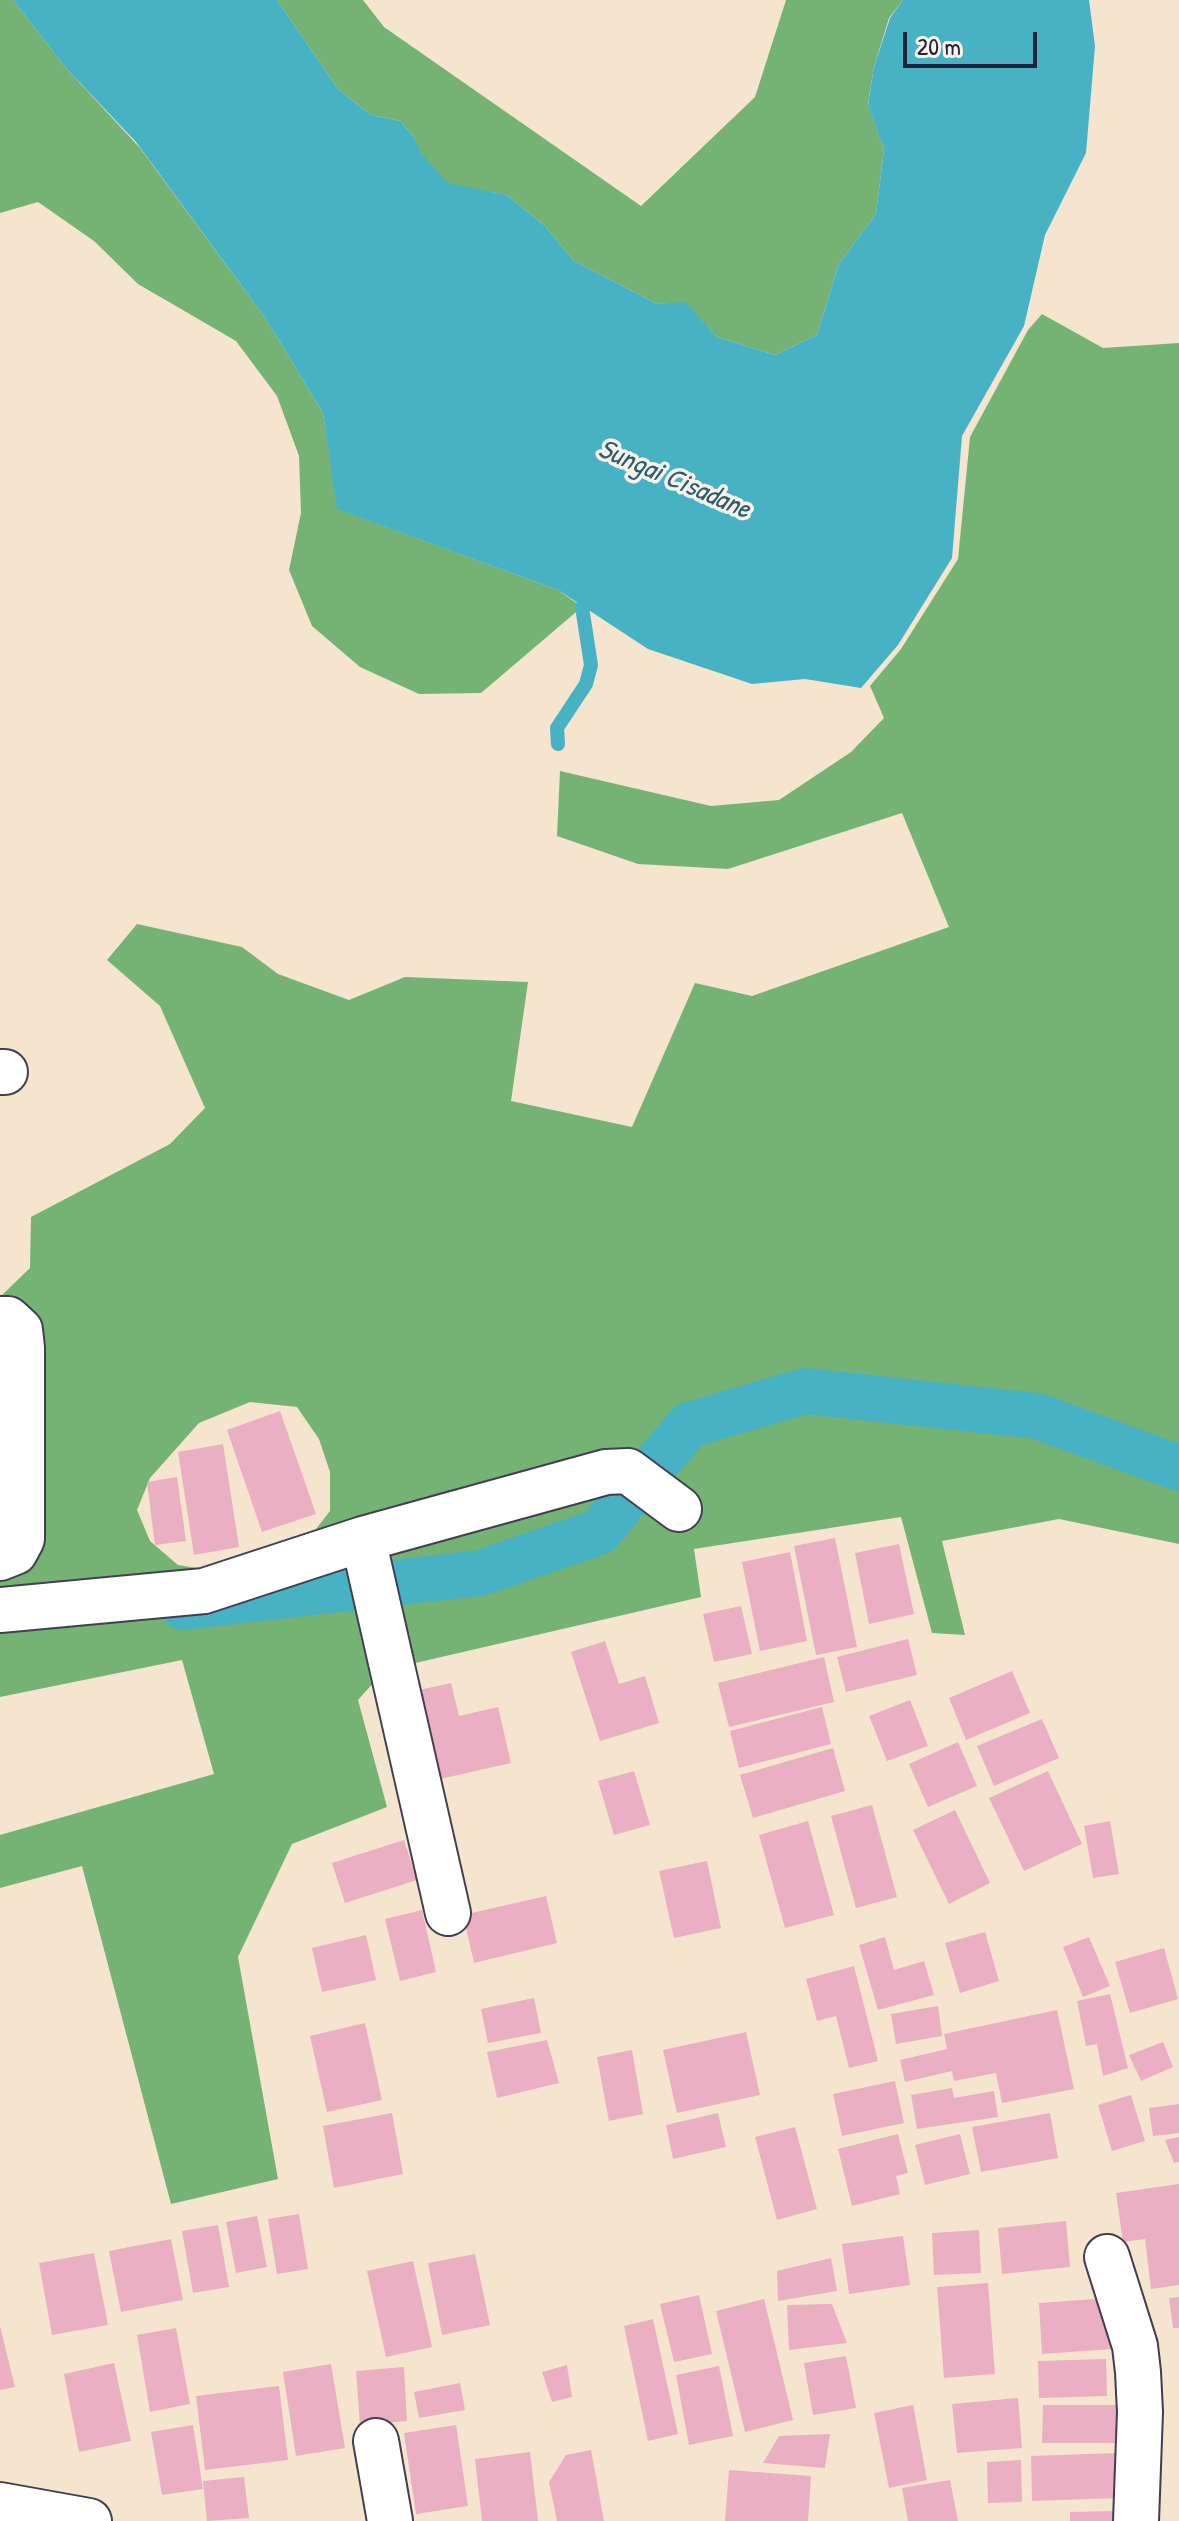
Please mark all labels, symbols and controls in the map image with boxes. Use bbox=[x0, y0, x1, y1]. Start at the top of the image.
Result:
scale bar bbox=[907, 16, 1041, 66]
text: 20 m bbox=[917, 30, 961, 62]
water label: Sungai Cisadane bbox=[593, 433, 755, 527]

